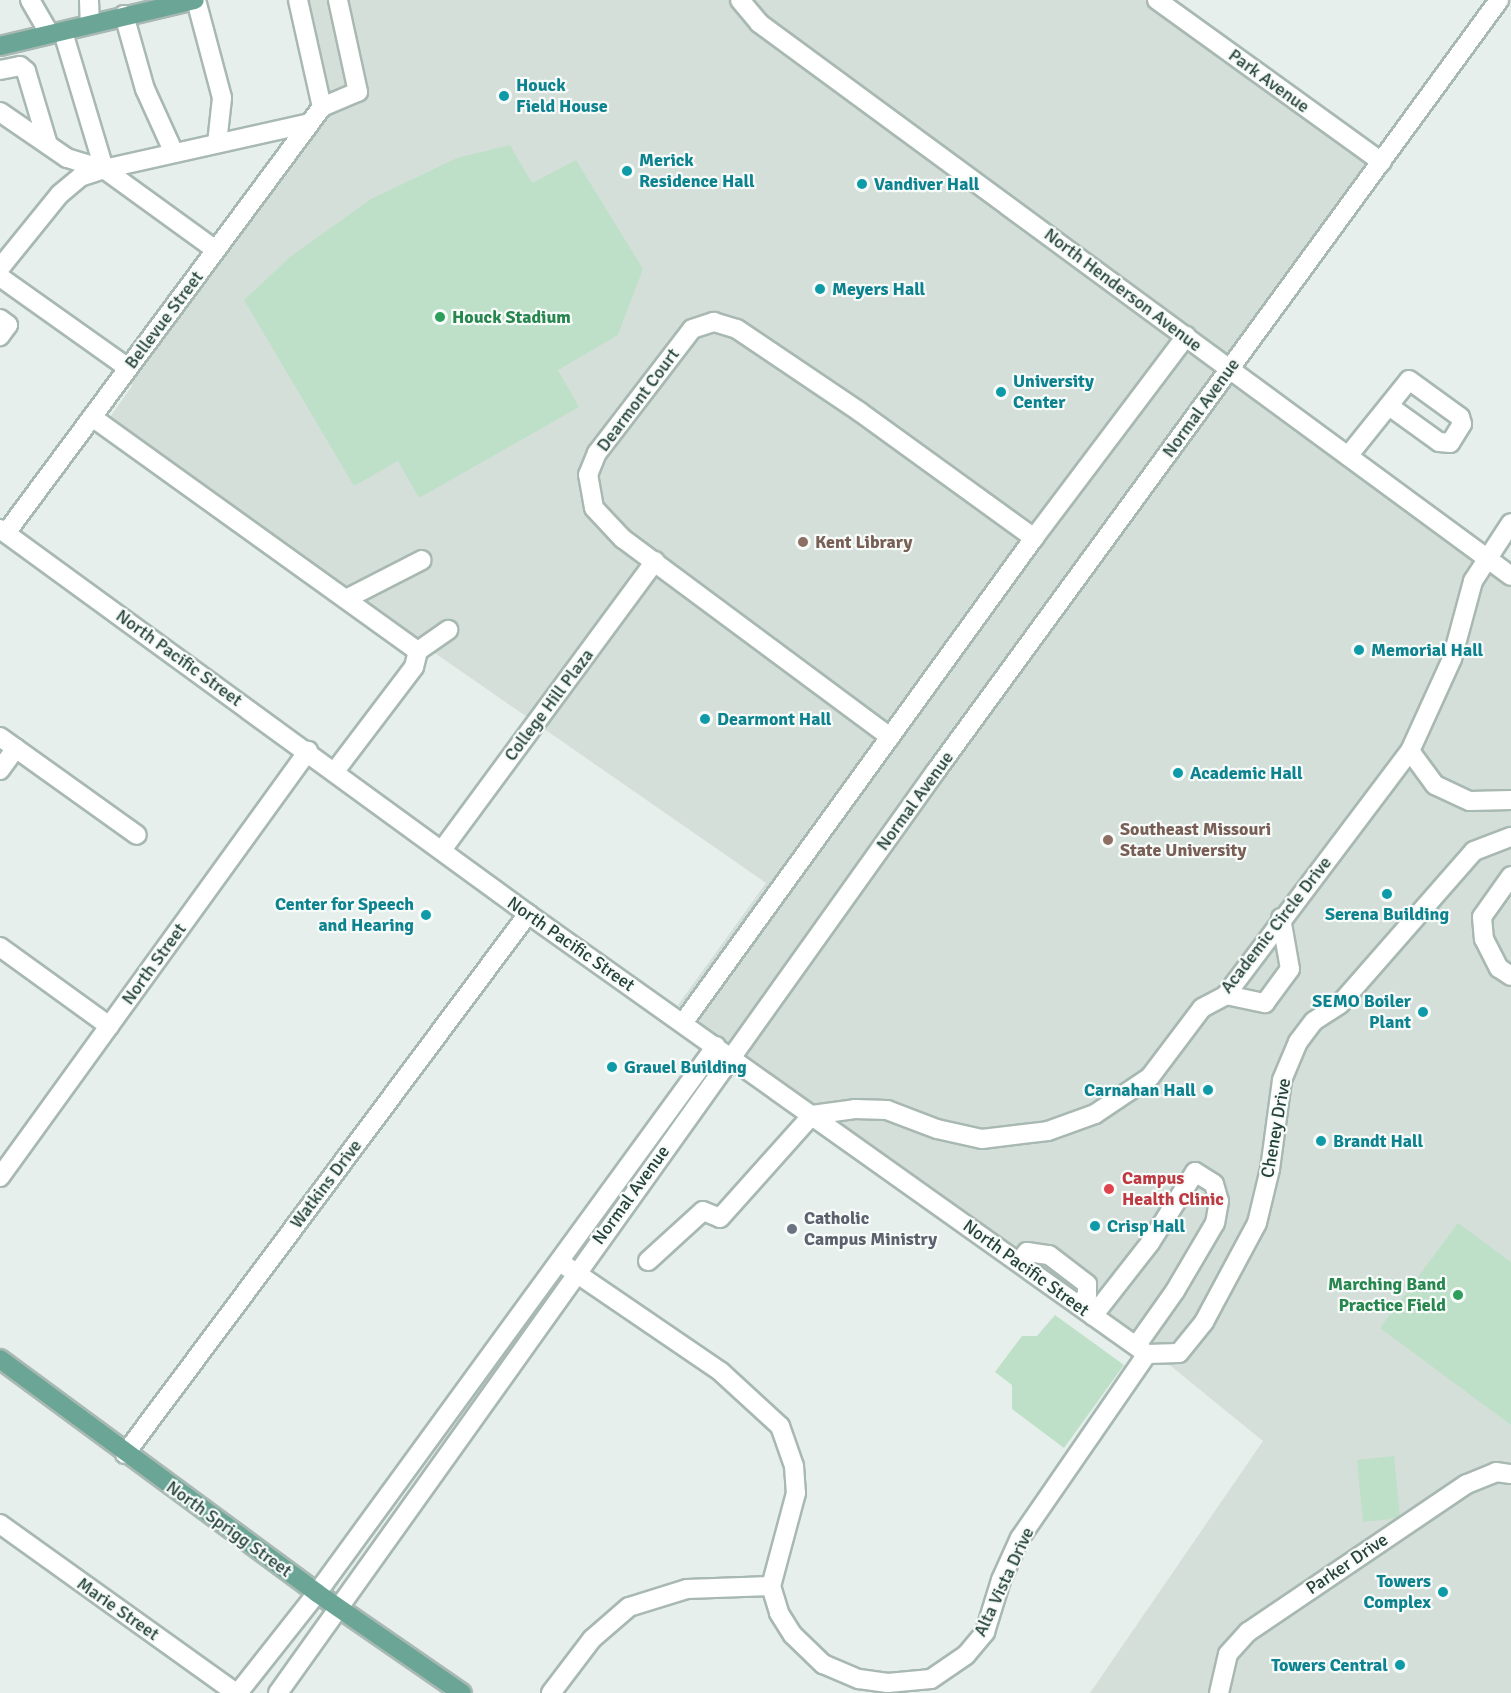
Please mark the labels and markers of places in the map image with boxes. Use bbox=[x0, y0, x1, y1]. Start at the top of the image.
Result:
place label: Houck Field House bbox=[516, 75, 608, 118]
marker: Houck Field House bbox=[497, 89, 511, 103]
place label: Merick Residence Hall bbox=[639, 150, 755, 192]
marker: Merick Residence Hall bbox=[620, 164, 634, 178]
place label: Vandiver Hall bbox=[874, 173, 979, 195]
marker: Vandiver Hall bbox=[855, 177, 869, 191]
place label: Meyers Hall bbox=[832, 278, 925, 300]
marker: Meyers Hall bbox=[813, 282, 827, 296]
place label: Houck Stadium bbox=[452, 306, 571, 328]
marker: Houck Stadium bbox=[433, 310, 447, 324]
place label: University Center bbox=[1013, 371, 1094, 413]
marker: University Center bbox=[994, 385, 1008, 399]
place label: Kent Library bbox=[815, 531, 913, 553]
marker: Kent Library bbox=[796, 535, 810, 549]
place label: Memorial Hall bbox=[1371, 639, 1483, 661]
marker: Memorial Hall bbox=[1352, 643, 1366, 657]
place label: Dearmont Hall bbox=[717, 708, 832, 730]
marker: Dearmont Hall bbox=[698, 712, 712, 726]
place label: Academic Hall bbox=[1190, 762, 1303, 784]
marker: Academic Hall bbox=[1171, 766, 1185, 780]
place label: Southeast Missouri State University bbox=[1120, 819, 1271, 862]
marker: Southeast Missouri State University bbox=[1101, 833, 1115, 847]
marker: Serena Building bbox=[1380, 887, 1394, 901]
place label: Center for Speech and Hearing bbox=[275, 894, 414, 936]
place label: Serena Building bbox=[1325, 903, 1449, 925]
marker: Center for Speech and Hearing bbox=[419, 908, 433, 922]
place label: SEMO Boiler Plant bbox=[1312, 991, 1411, 1034]
marker: SEMO Boiler Plant bbox=[1416, 1005, 1430, 1019]
place label: Grauel Building bbox=[624, 1056, 747, 1078]
marker: Grauel Building bbox=[605, 1060, 619, 1074]
place label: Carnahan Hall bbox=[1084, 1079, 1196, 1101]
marker: Carnahan Hall bbox=[1201, 1083, 1215, 1097]
place label: Brandt Hall bbox=[1333, 1130, 1423, 1152]
marker: Brandt Hall bbox=[1314, 1134, 1328, 1148]
place label: Campus Health Clinic bbox=[1122, 1168, 1224, 1210]
marker: Campus Health Clinic bbox=[1100, 1180, 1118, 1198]
place label: Catholic Campus Ministry bbox=[804, 1208, 937, 1250]
place label: Crisp Hall bbox=[1107, 1215, 1185, 1237]
marker: Crisp Hall bbox=[1088, 1219, 1102, 1233]
marker: Catholic Campus Ministry bbox=[785, 1222, 799, 1236]
place label: Marching Band Practice Field bbox=[1328, 1274, 1446, 1316]
marker: Marching Band Practice Field bbox=[1451, 1288, 1465, 1302]
place label: Towers Complex bbox=[1363, 1571, 1431, 1614]
marker: Towers Complex bbox=[1436, 1585, 1450, 1599]
place label: Towers Central bbox=[1271, 1654, 1388, 1676]
marker: Towers Central bbox=[1393, 1658, 1407, 1672]

